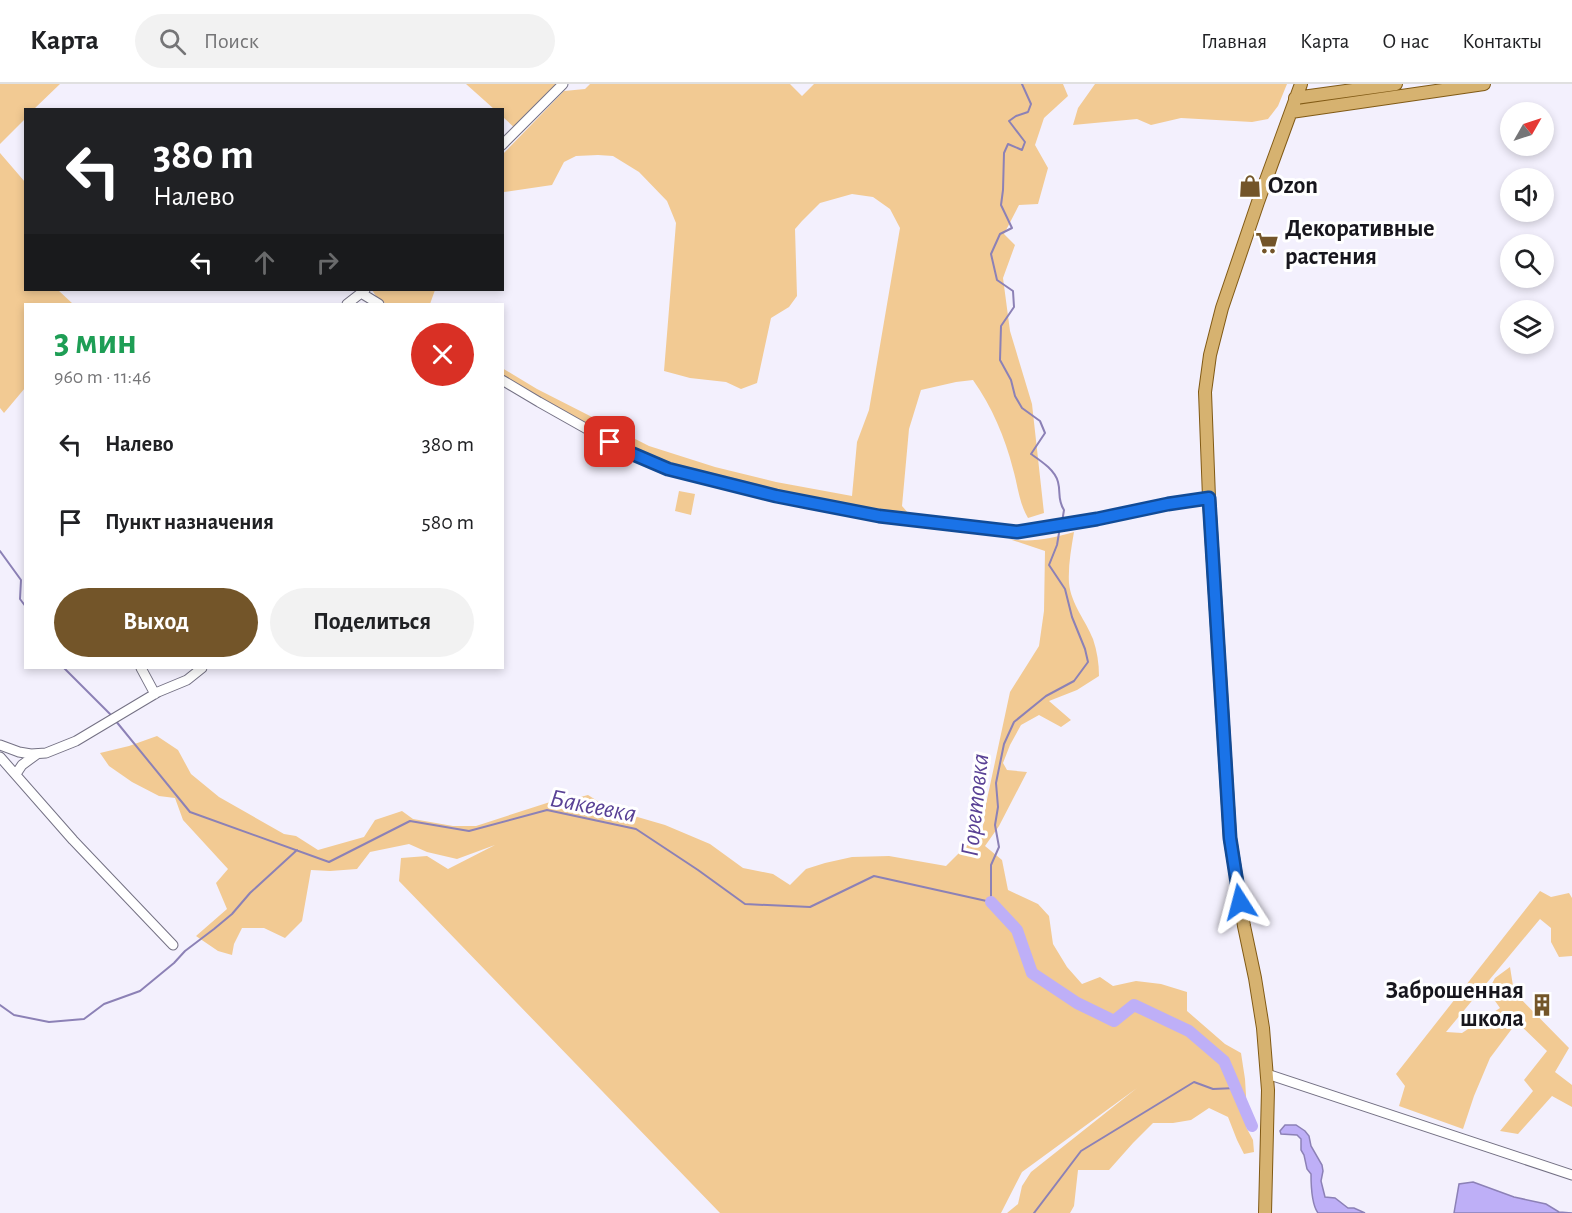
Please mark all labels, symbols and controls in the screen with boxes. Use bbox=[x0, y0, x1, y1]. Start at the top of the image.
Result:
search box bbox=[135, 14, 555, 68]
icon: search bbox=[156, 25, 189, 58]
text: Карта bbox=[30, 27, 99, 55]
text: Поиск bbox=[204, 30, 259, 52]
text: Главная bbox=[1201, 31, 1267, 52]
text: Карта bbox=[1300, 31, 1349, 52]
text: О нас bbox=[1382, 31, 1429, 52]
text: Контакты bbox=[1462, 31, 1542, 52]
north arrow bbox=[1500, 102, 1554, 156]
map controls bbox=[1500, 102, 1554, 354]
icon: left bbox=[54, 132, 132, 210]
text: 380 m bbox=[153, 134, 254, 176]
button: sound bbox=[1500, 168, 1554, 222]
shop icon: Ozon bbox=[1237, 173, 1263, 199]
place label: Ozon bbox=[1268, 174, 1318, 198]
text: Налево bbox=[153, 183, 235, 210]
place label: Декоративные растения bbox=[1285, 217, 1435, 269]
supermarket icon: Декоративные растения bbox=[1254, 230, 1280, 256]
button: search bbox=[1500, 234, 1554, 288]
icon: left bbox=[185, 246, 218, 279]
icon: ahead bbox=[248, 246, 281, 279]
icon: right bbox=[311, 246, 344, 279]
button: layers bbox=[1500, 300, 1554, 354]
button: close bbox=[411, 323, 474, 386]
text: 3 мин bbox=[54, 324, 137, 360]
text: 960 m · 11:46 bbox=[54, 367, 151, 387]
pin bbox=[584, 416, 635, 467]
icon: arrive bbox=[593, 425, 626, 458]
icon: left bbox=[54, 428, 87, 461]
text: Налево bbox=[105, 433, 174, 455]
text: 380 m bbox=[422, 433, 474, 455]
icon: arrive bbox=[54, 506, 87, 539]
text: Пункт назначения bbox=[105, 511, 274, 533]
text: 580 m bbox=[422, 511, 474, 533]
button: Выход bbox=[54, 588, 258, 657]
button: Поделиться bbox=[270, 588, 474, 657]
water label: Горетовка bbox=[957, 752, 993, 858]
water label: Бакеевка bbox=[548, 785, 638, 827]
position arrow bbox=[1208, 870, 1272, 934]
place label: Заброшенная школа bbox=[1385, 979, 1524, 1031]
building icon: Заброшенная школа bbox=[1529, 992, 1555, 1018]

